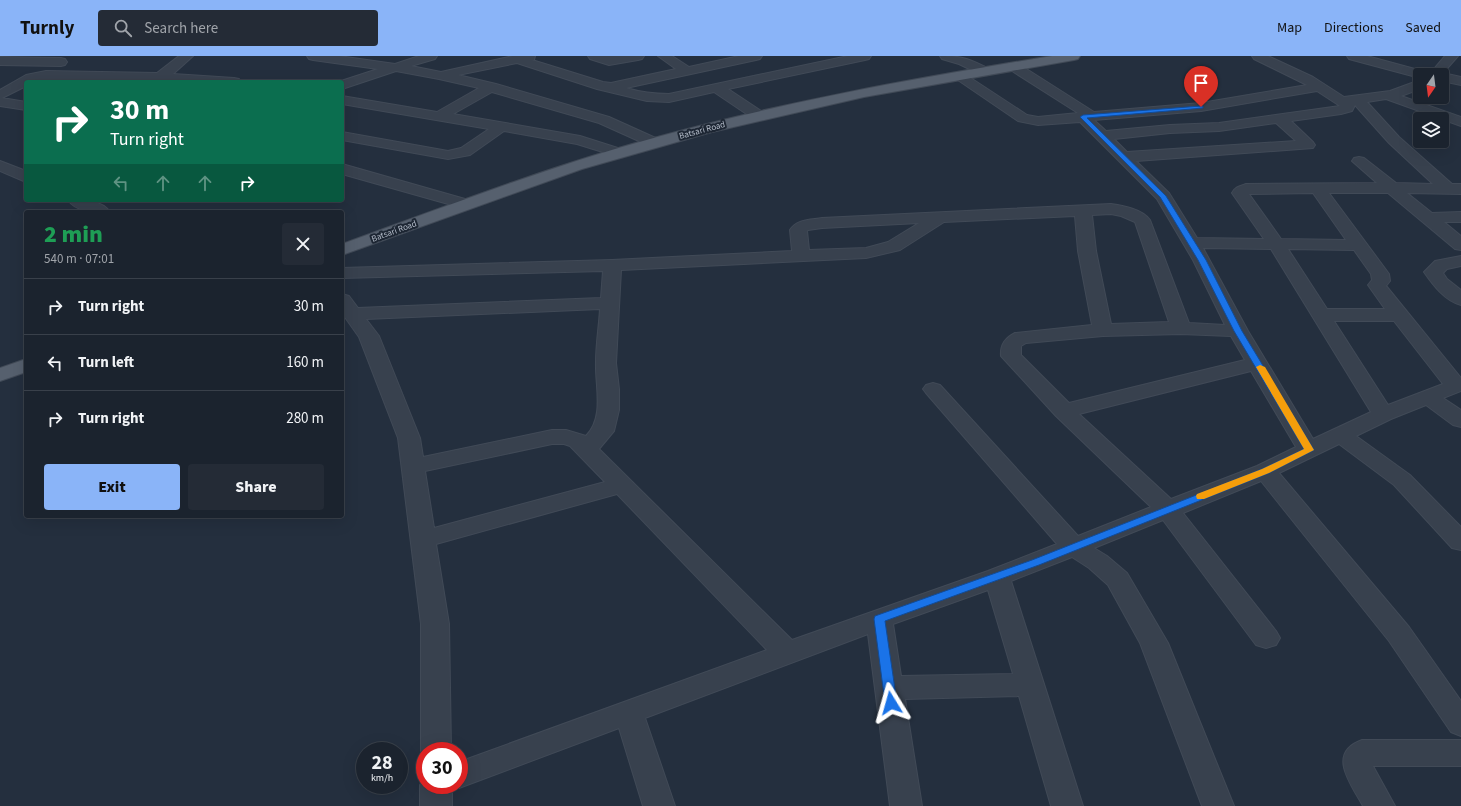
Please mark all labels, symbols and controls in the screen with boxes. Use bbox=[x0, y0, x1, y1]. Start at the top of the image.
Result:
search box bbox=[98, 10, 378, 46]
text: Turnly bbox=[20, 15, 74, 42]
icon: search bbox=[112, 17, 134, 39]
text: Search here bbox=[144, 18, 218, 39]
text: Map bbox=[1277, 18, 1302, 38]
text: Directions bbox=[1324, 18, 1383, 38]
text: Saved bbox=[1405, 18, 1441, 38]
pin bbox=[1184, 66, 1218, 107]
north arrow bbox=[1413, 68, 1449, 104]
map controls bbox=[1413, 68, 1449, 148]
icon: arrive bbox=[1190, 72, 1212, 94]
text: 30 m bbox=[110, 90, 169, 130]
icon: right bbox=[44, 96, 96, 148]
button: layers bbox=[1413, 112, 1449, 148]
street label: Batsari Road bbox=[678, 118, 727, 143]
text: Turn right bbox=[110, 127, 184, 152]
icon: left bbox=[110, 172, 132, 194]
icon: ahead bbox=[152, 172, 174, 194]
icon: ahead bbox=[194, 172, 216, 194]
icon: right bbox=[236, 172, 258, 194]
text: 2 min bbox=[44, 217, 103, 252]
street label: Batsari Road bbox=[370, 217, 419, 246]
button: close bbox=[282, 223, 324, 265]
text: 540 m · 07:01 bbox=[44, 250, 114, 268]
icon: right bbox=[44, 296, 66, 318]
text: Turn right bbox=[78, 296, 144, 317]
text: 30 m bbox=[294, 296, 324, 317]
icon: left bbox=[44, 352, 66, 374]
text: Turn left bbox=[78, 352, 134, 373]
text: 160 m bbox=[286, 352, 324, 373]
icon: right bbox=[44, 408, 66, 430]
text: Turn right bbox=[78, 408, 144, 429]
text: 280 m bbox=[286, 408, 324, 429]
button: Exit bbox=[44, 464, 180, 510]
button: Share bbox=[188, 464, 324, 510]
position arrow bbox=[870, 682, 912, 724]
speed limit sign: 30 bbox=[416, 742, 468, 794]
text: 28 bbox=[371, 749, 393, 777]
text: km/h bbox=[371, 771, 393, 785]

